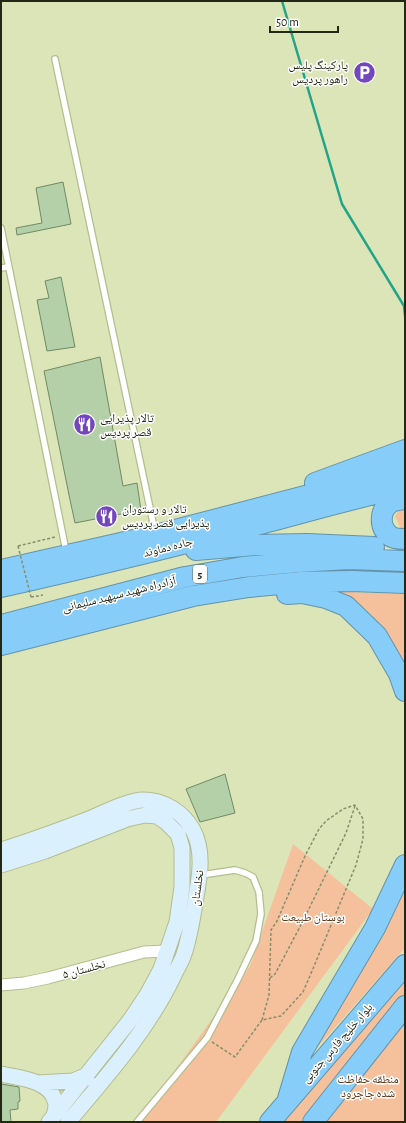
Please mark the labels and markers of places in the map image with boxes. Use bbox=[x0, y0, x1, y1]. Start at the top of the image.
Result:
place label: پارکینگ پلیس راهور پردیس bbox=[289, 59, 348, 86]
parking icon: پارکینگ پلیس راهور پردیس bbox=[351, 59, 377, 85]
restaurant icon: تالار پذیرایی قصر پردیس bbox=[71, 412, 97, 438]
place label: تالار پذیرایی قصر پردیس bbox=[100, 412, 154, 439]
restaurant icon: تالار و رستوران پذیرایی قصر پردیس bbox=[94, 503, 120, 529]
place label: تالار و رستوران پذیرایی قصر پردیس bbox=[122, 503, 210, 530]

